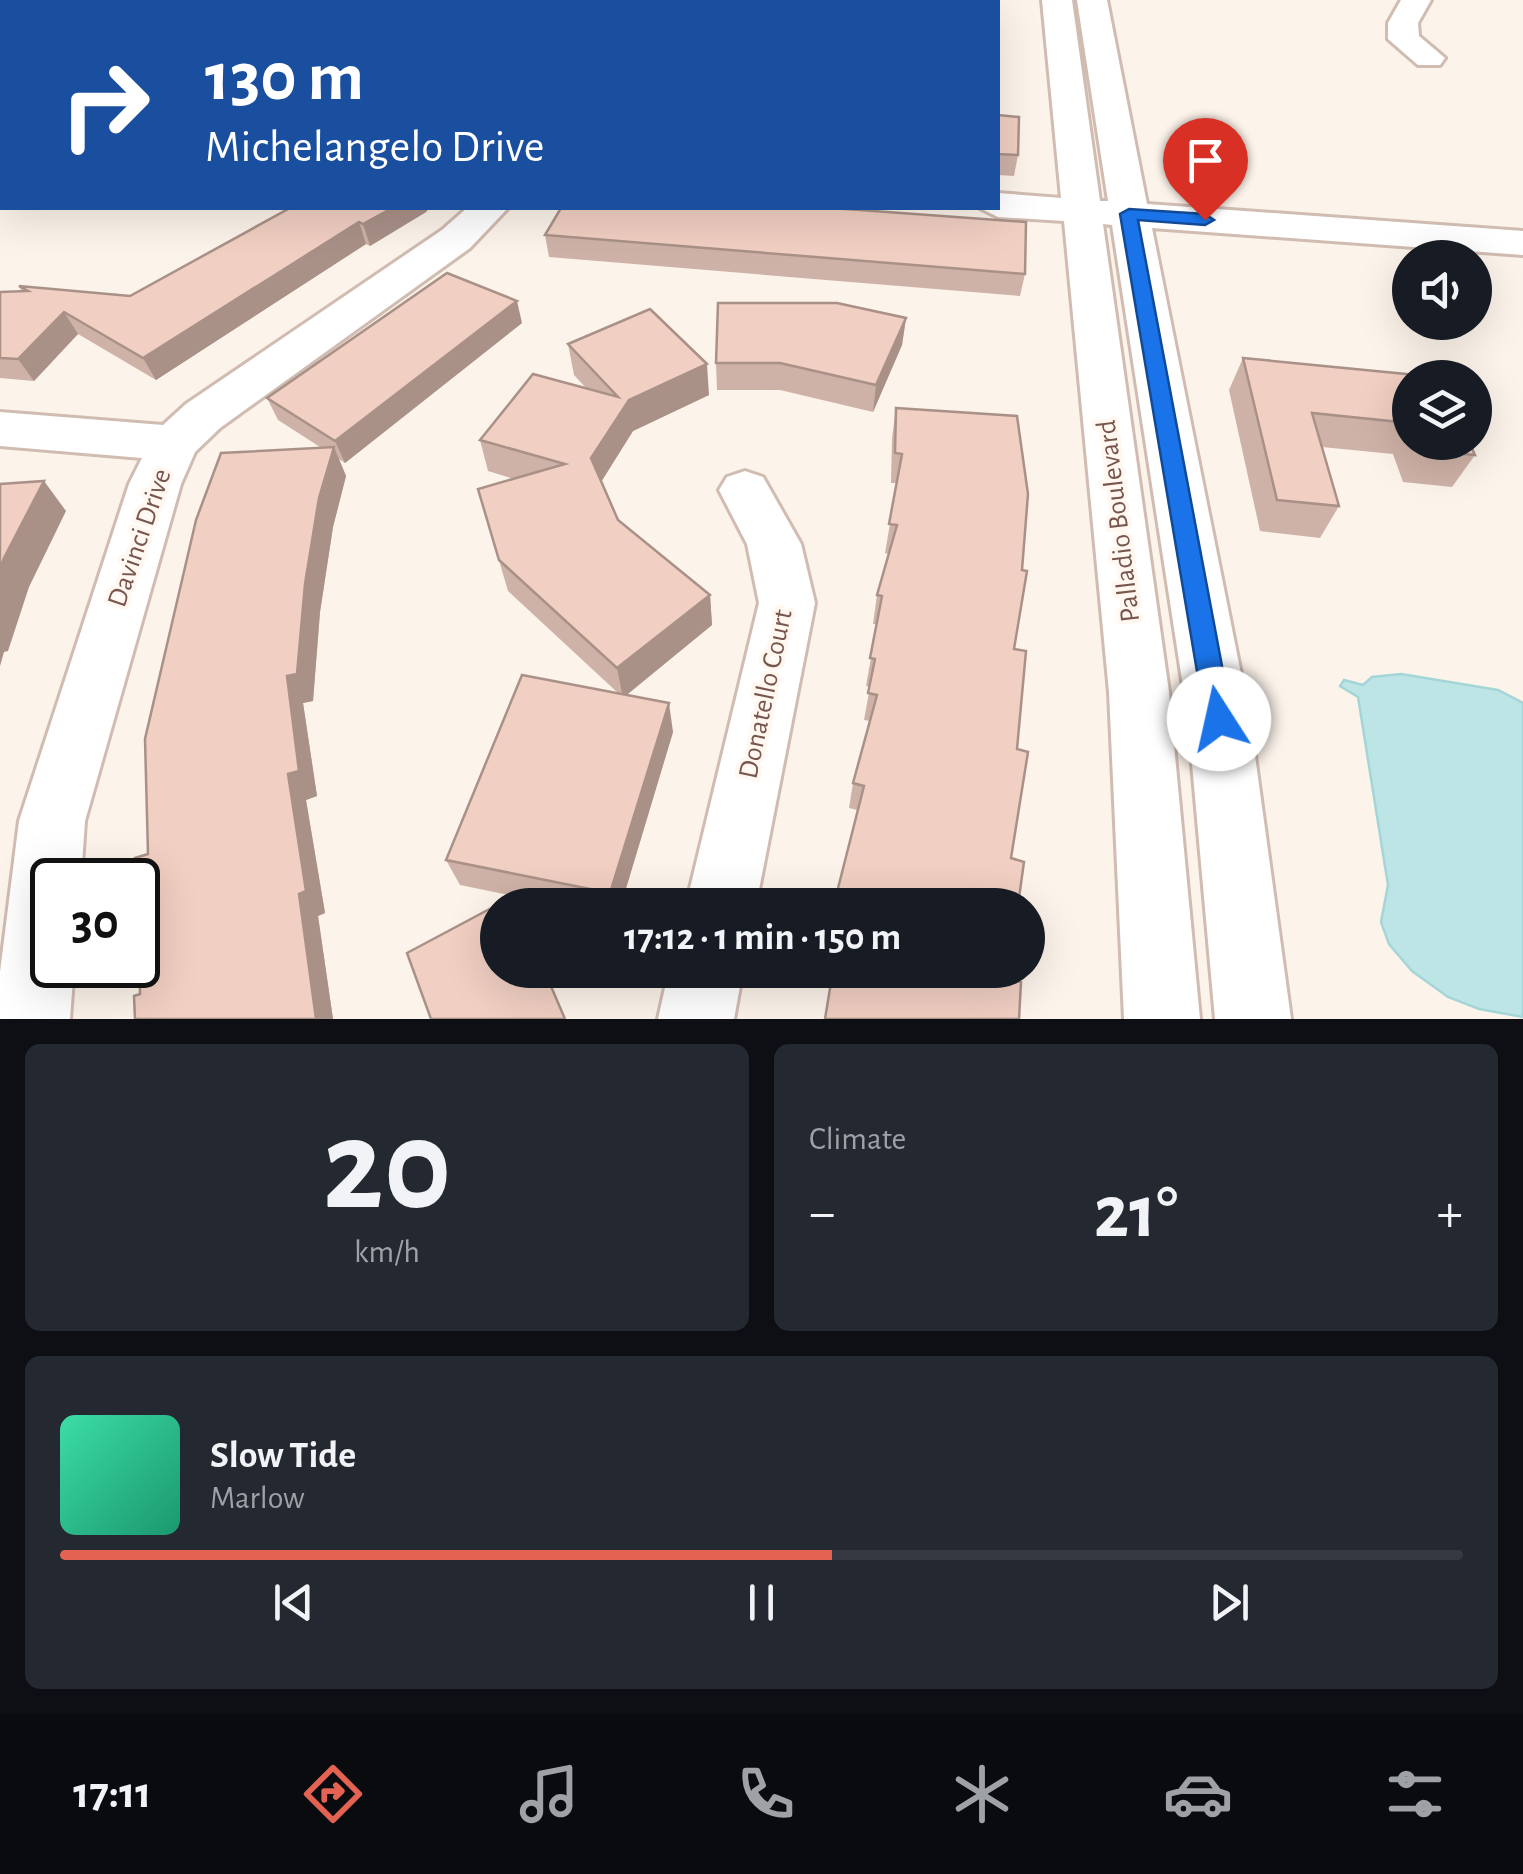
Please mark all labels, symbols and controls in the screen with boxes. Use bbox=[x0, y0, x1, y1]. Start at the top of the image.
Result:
icon: right bbox=[40, 40, 170, 170]
text: 130 m bbox=[205, 43, 364, 113]
pin bbox=[1163, 118, 1248, 221]
text: Michelangelo Drive bbox=[205, 125, 544, 170]
icon: arrive bbox=[1178, 133, 1233, 188]
map controls bbox=[1392, 240, 1492, 460]
button: sound bbox=[1392, 240, 1492, 340]
button: layers bbox=[1392, 360, 1492, 460]
street label: Palladio Boulevard bbox=[1093, 418, 1145, 624]
street label: Davinci Drive bbox=[103, 465, 177, 611]
street label: Donatello Court bbox=[734, 607, 798, 781]
position arrow bbox=[1167, 667, 1271, 771]
speed limit sign: 30 bbox=[30, 858, 160, 988]
text: 17:12 · 1 min · 150 m bbox=[624, 919, 901, 957]
text: 20 bbox=[323, 1103, 451, 1233]
text: Climate bbox=[809, 1123, 906, 1155]
text: 21° bbox=[1094, 1176, 1178, 1251]
text: − bbox=[809, 1186, 835, 1241]
text: + bbox=[1437, 1186, 1463, 1241]
text: km/h bbox=[354, 1236, 420, 1268]
text: Slow Tide bbox=[210, 1437, 356, 1475]
text: Marlow bbox=[210, 1482, 305, 1514]
icon: previous bbox=[266, 1575, 321, 1630]
icon: pause bbox=[734, 1575, 789, 1630]
icon: next bbox=[1202, 1575, 1257, 1630]
icon: directions bbox=[298, 1759, 368, 1829]
icon: music bbox=[514, 1759, 584, 1829]
icon: phone bbox=[731, 1759, 801, 1829]
icon: climate bbox=[947, 1759, 1017, 1829]
icon: car bbox=[1163, 1759, 1233, 1829]
icon: filters bbox=[1380, 1759, 1450, 1829]
text: 17:11 bbox=[73, 1771, 152, 1816]

